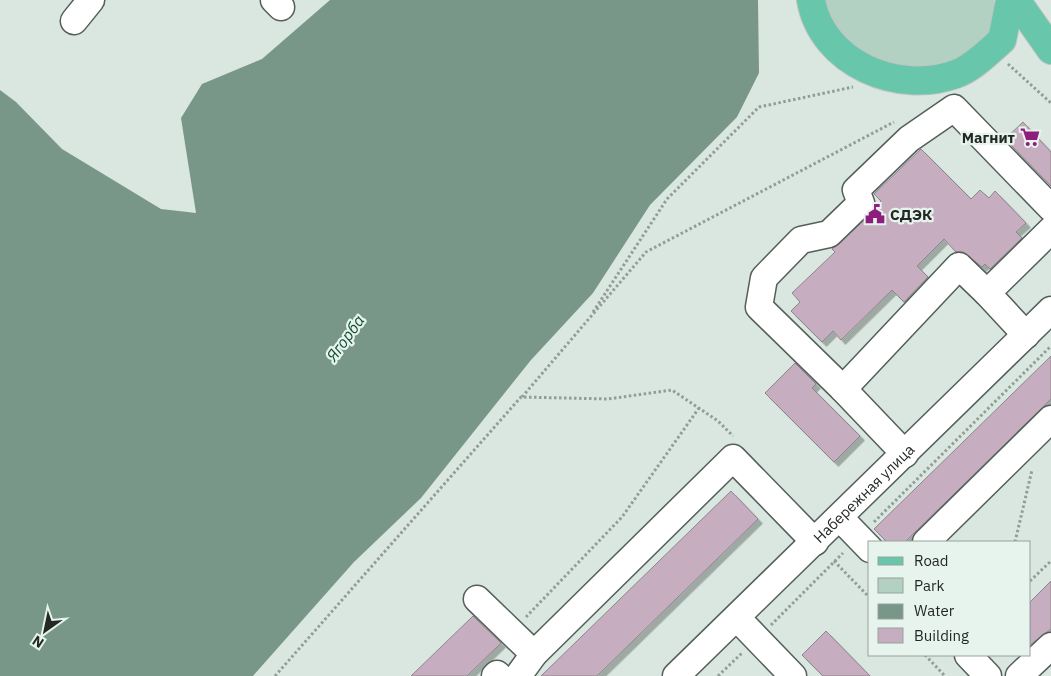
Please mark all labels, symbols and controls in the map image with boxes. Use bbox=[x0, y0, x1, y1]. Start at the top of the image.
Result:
supermarket icon: Магнит bbox=[1019, 126, 1041, 148]
place label: Магнит bbox=[962, 128, 1016, 147]
public building icon: СДЭК bbox=[864, 203, 886, 225]
place label: СДЭК bbox=[890, 205, 932, 224]
water label: Ягорба bbox=[321, 311, 369, 366]
street label: Набережная улица bbox=[809, 440, 918, 546]
legend bbox=[868, 541, 1031, 656]
text: Road bbox=[914, 551, 949, 570]
text: Park bbox=[914, 576, 944, 595]
text: Water bbox=[914, 601, 955, 620]
north arrow bbox=[20, 606, 70, 656]
text: Building bbox=[914, 626, 969, 645]
text: N bbox=[29, 632, 47, 652]

